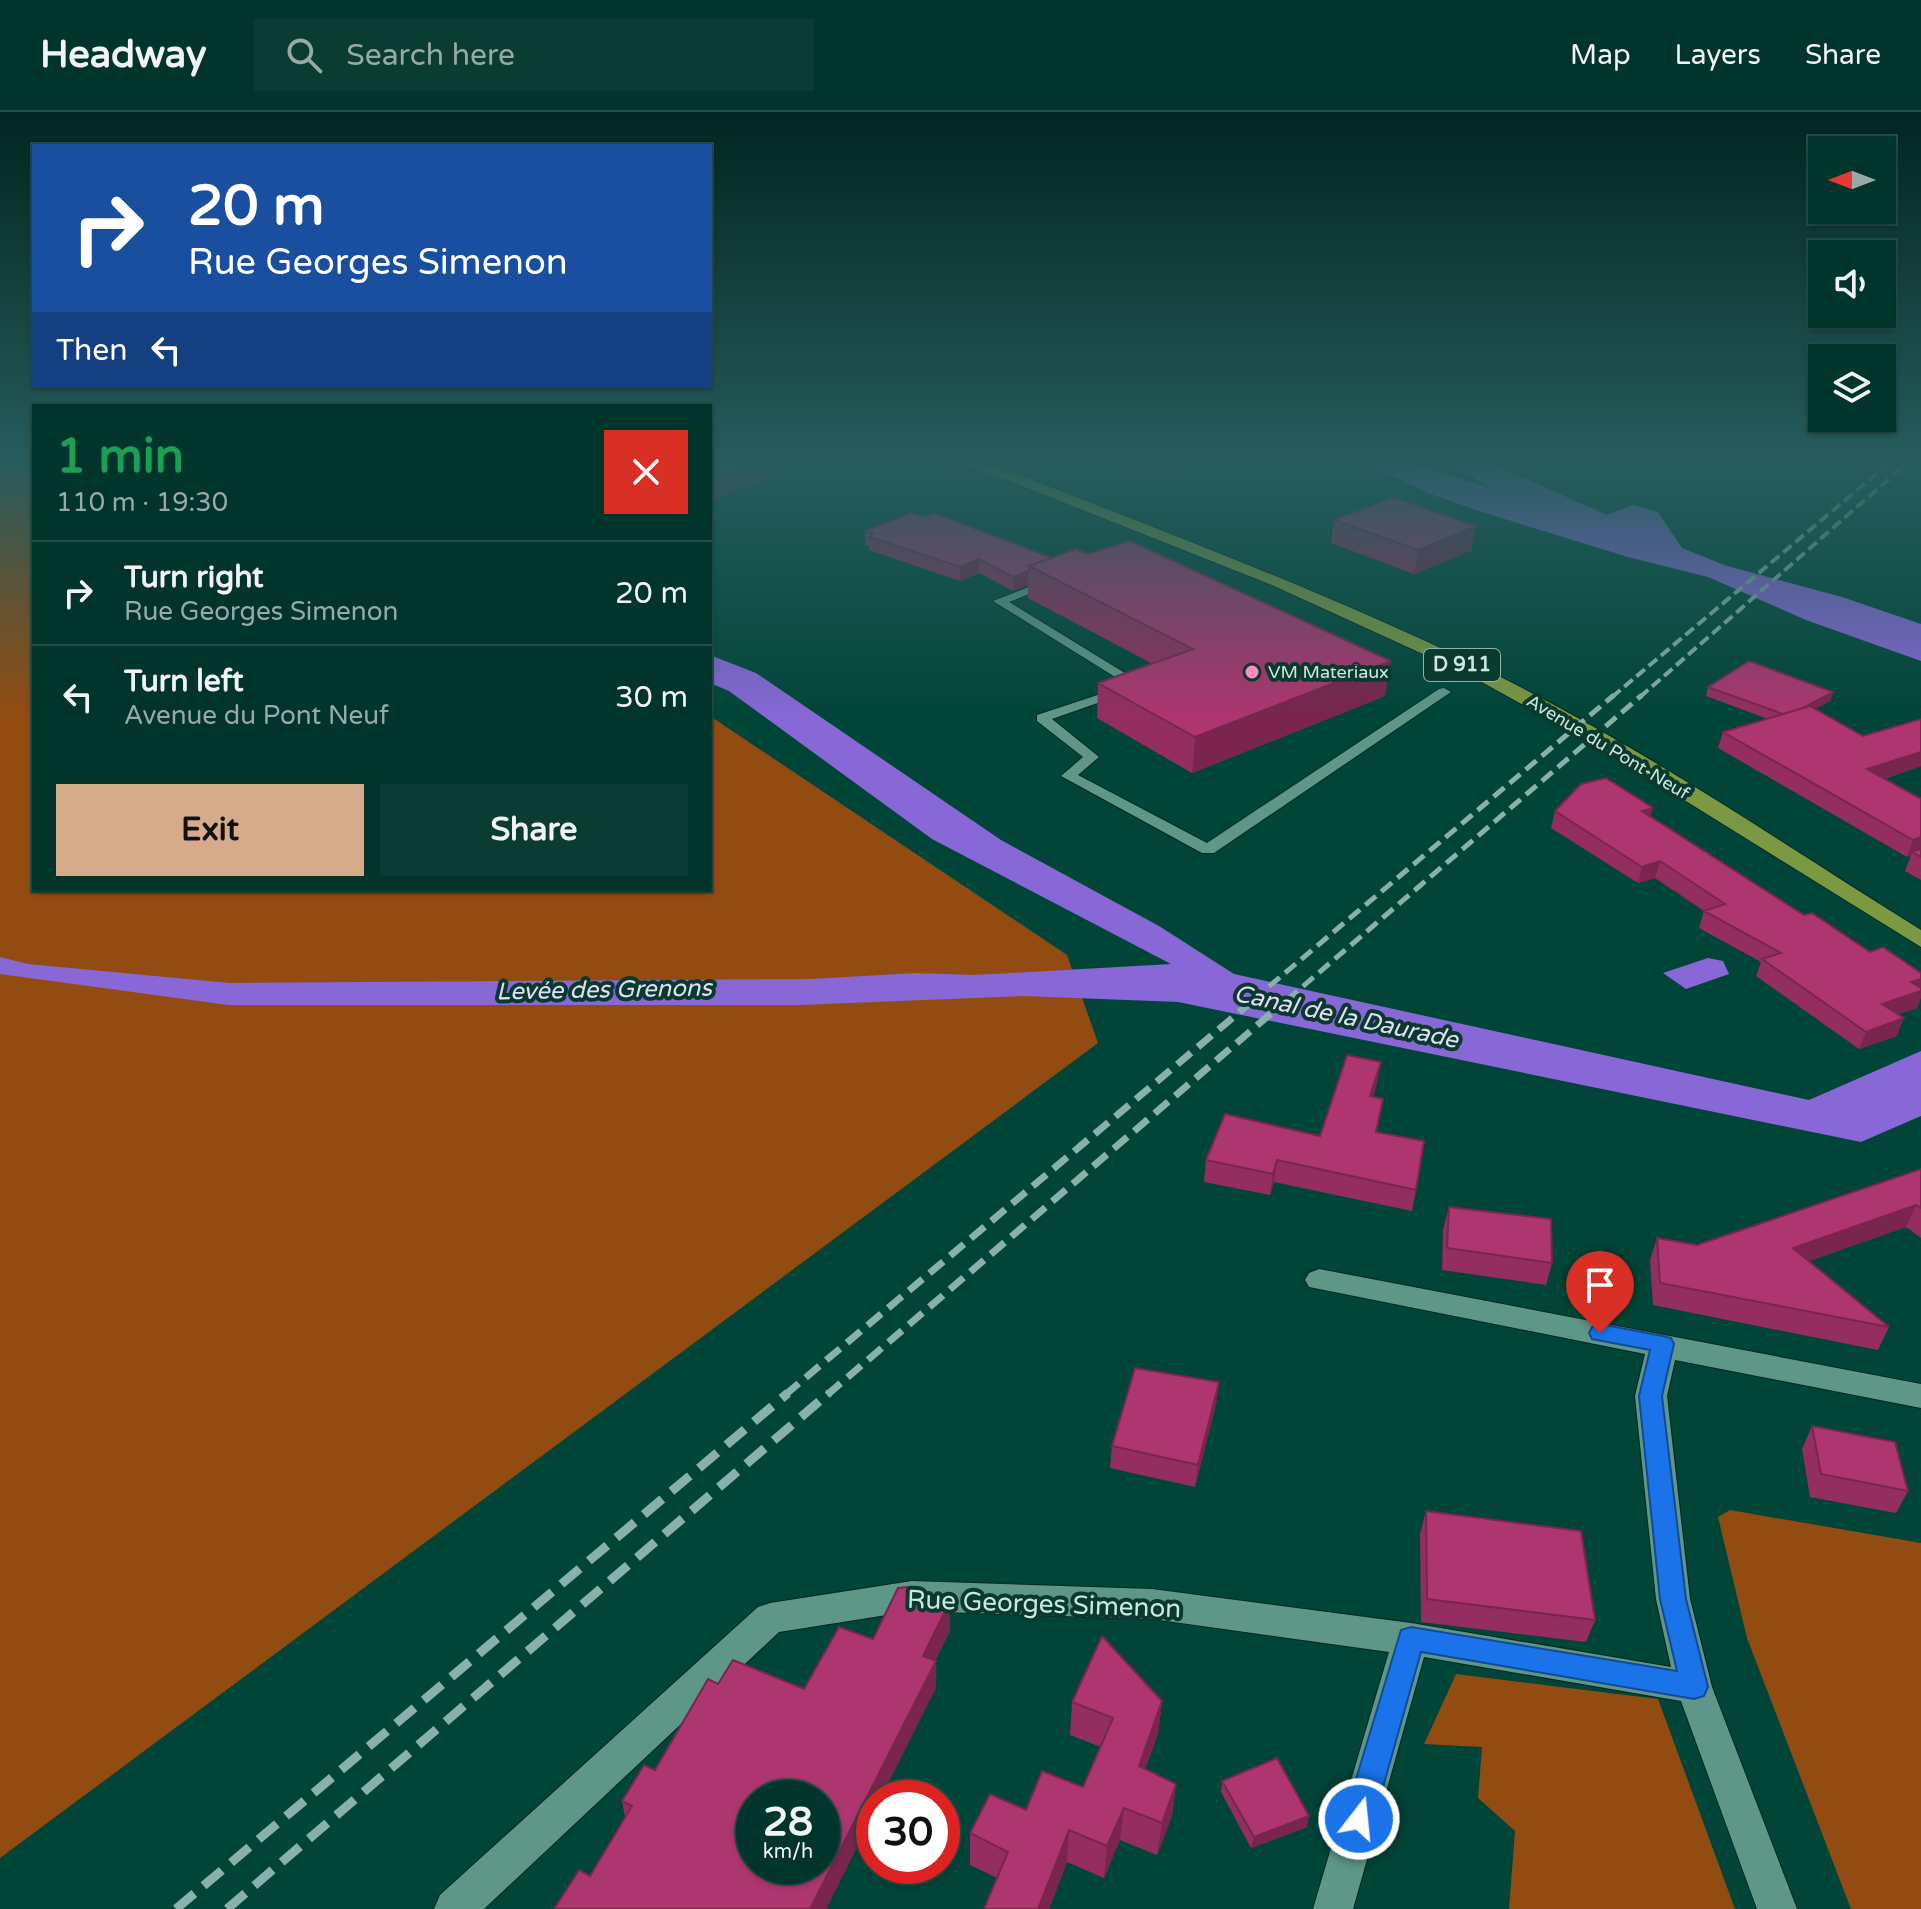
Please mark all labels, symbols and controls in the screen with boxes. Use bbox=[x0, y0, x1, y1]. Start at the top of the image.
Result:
search box bbox=[254, 19, 814, 91]
text: Headway bbox=[40, 32, 206, 78]
icon: search bbox=[282, 33, 326, 77]
text: Search here bbox=[346, 37, 515, 74]
text: Map bbox=[1570, 38, 1631, 72]
text: Layers bbox=[1675, 38, 1761, 72]
text: Share bbox=[1805, 38, 1881, 72]
north arrow bbox=[1808, 136, 1896, 224]
map controls bbox=[1808, 136, 1896, 432]
text: 20 m bbox=[188, 173, 324, 240]
icon: right bbox=[56, 176, 160, 280]
button: sound bbox=[1808, 240, 1896, 328]
text: Rue Georges Simenon bbox=[188, 241, 568, 284]
icon: left bbox=[144, 328, 188, 372]
text: Then bbox=[56, 332, 128, 369]
button: layers bbox=[1808, 344, 1896, 432]
text: 1 min bbox=[56, 428, 184, 486]
button: close bbox=[604, 430, 688, 514]
text: 110 m · 19:30 bbox=[56, 487, 228, 518]
text: Turn right bbox=[124, 559, 264, 596]
icon: right bbox=[56, 571, 100, 615]
text: 20 m bbox=[615, 575, 688, 612]
text: Rue Georges Simenon bbox=[124, 596, 398, 627]
road number: D 911 bbox=[1424, 649, 1500, 681]
place label: VM Materiaux bbox=[1268, 661, 1389, 683]
text: Turn left bbox=[124, 663, 243, 700]
marker: VM Materiaux bbox=[1243, 663, 1261, 681]
icon: left bbox=[56, 675, 100, 719]
text: 30 m bbox=[615, 679, 688, 716]
street label: Avenue du Pont-Neuf bbox=[1523, 690, 1694, 804]
text: Avenue du Pont Neuf bbox=[124, 700, 389, 731]
button: Exit bbox=[56, 784, 364, 876]
button: Share bbox=[380, 784, 688, 876]
water label: Levée des Grenons bbox=[496, 974, 714, 1006]
water label: Canal de la Daurade bbox=[1231, 979, 1462, 1055]
pin bbox=[1566, 1251, 1634, 1333]
icon: arrive bbox=[1578, 1263, 1622, 1307]
street label: Rue Georges Simenon bbox=[906, 1584, 1182, 1624]
position arrow bbox=[1317, 1777, 1401, 1861]
speed limit sign: 30 bbox=[856, 1780, 960, 1884]
text: 28 bbox=[763, 1798, 813, 1846]
text: km/h bbox=[763, 1840, 813, 1864]

